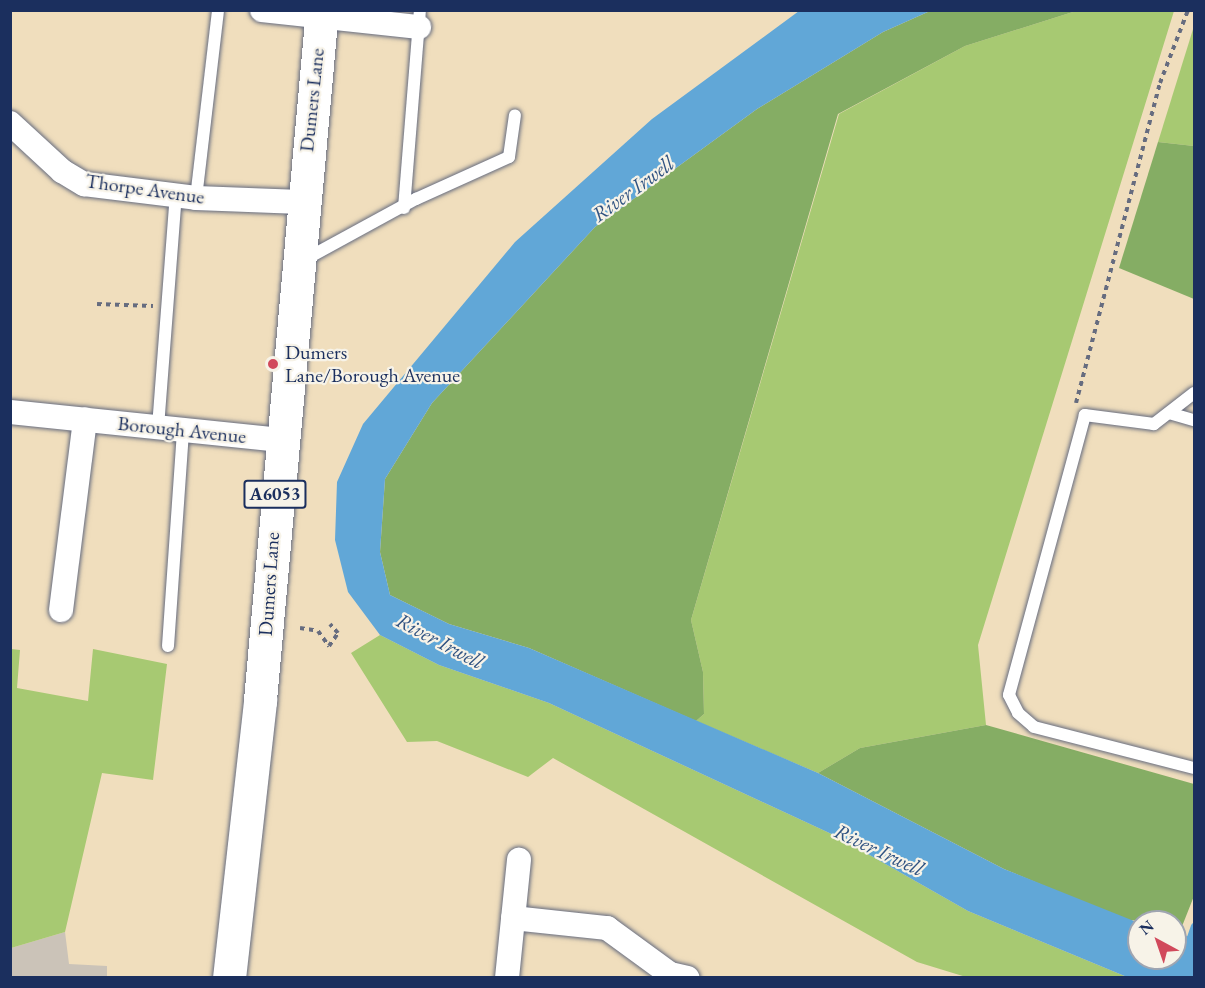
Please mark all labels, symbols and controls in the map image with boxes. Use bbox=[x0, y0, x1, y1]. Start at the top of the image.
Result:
street label: Dumers Lane bbox=[295, 47, 329, 153]
water label: River Irwell bbox=[587, 151, 679, 227]
street label: Thorpe Avenue bbox=[84, 169, 206, 209]
place label: Dumers Lane/Borough Avenue bbox=[285, 340, 460, 387]
marker: Dumers Lane/Borough Avenue bbox=[266, 357, 280, 371]
street label: Borough Avenue bbox=[117, 411, 247, 449]
road number: A6053 bbox=[242, 479, 308, 509]
street label: Dumers Lane bbox=[253, 531, 285, 637]
water label: River Irwell bbox=[392, 607, 488, 675]
water label: River Irwell bbox=[830, 818, 928, 882]
north arrow bbox=[1127, 910, 1187, 970]
text: N bbox=[1135, 915, 1158, 940]

